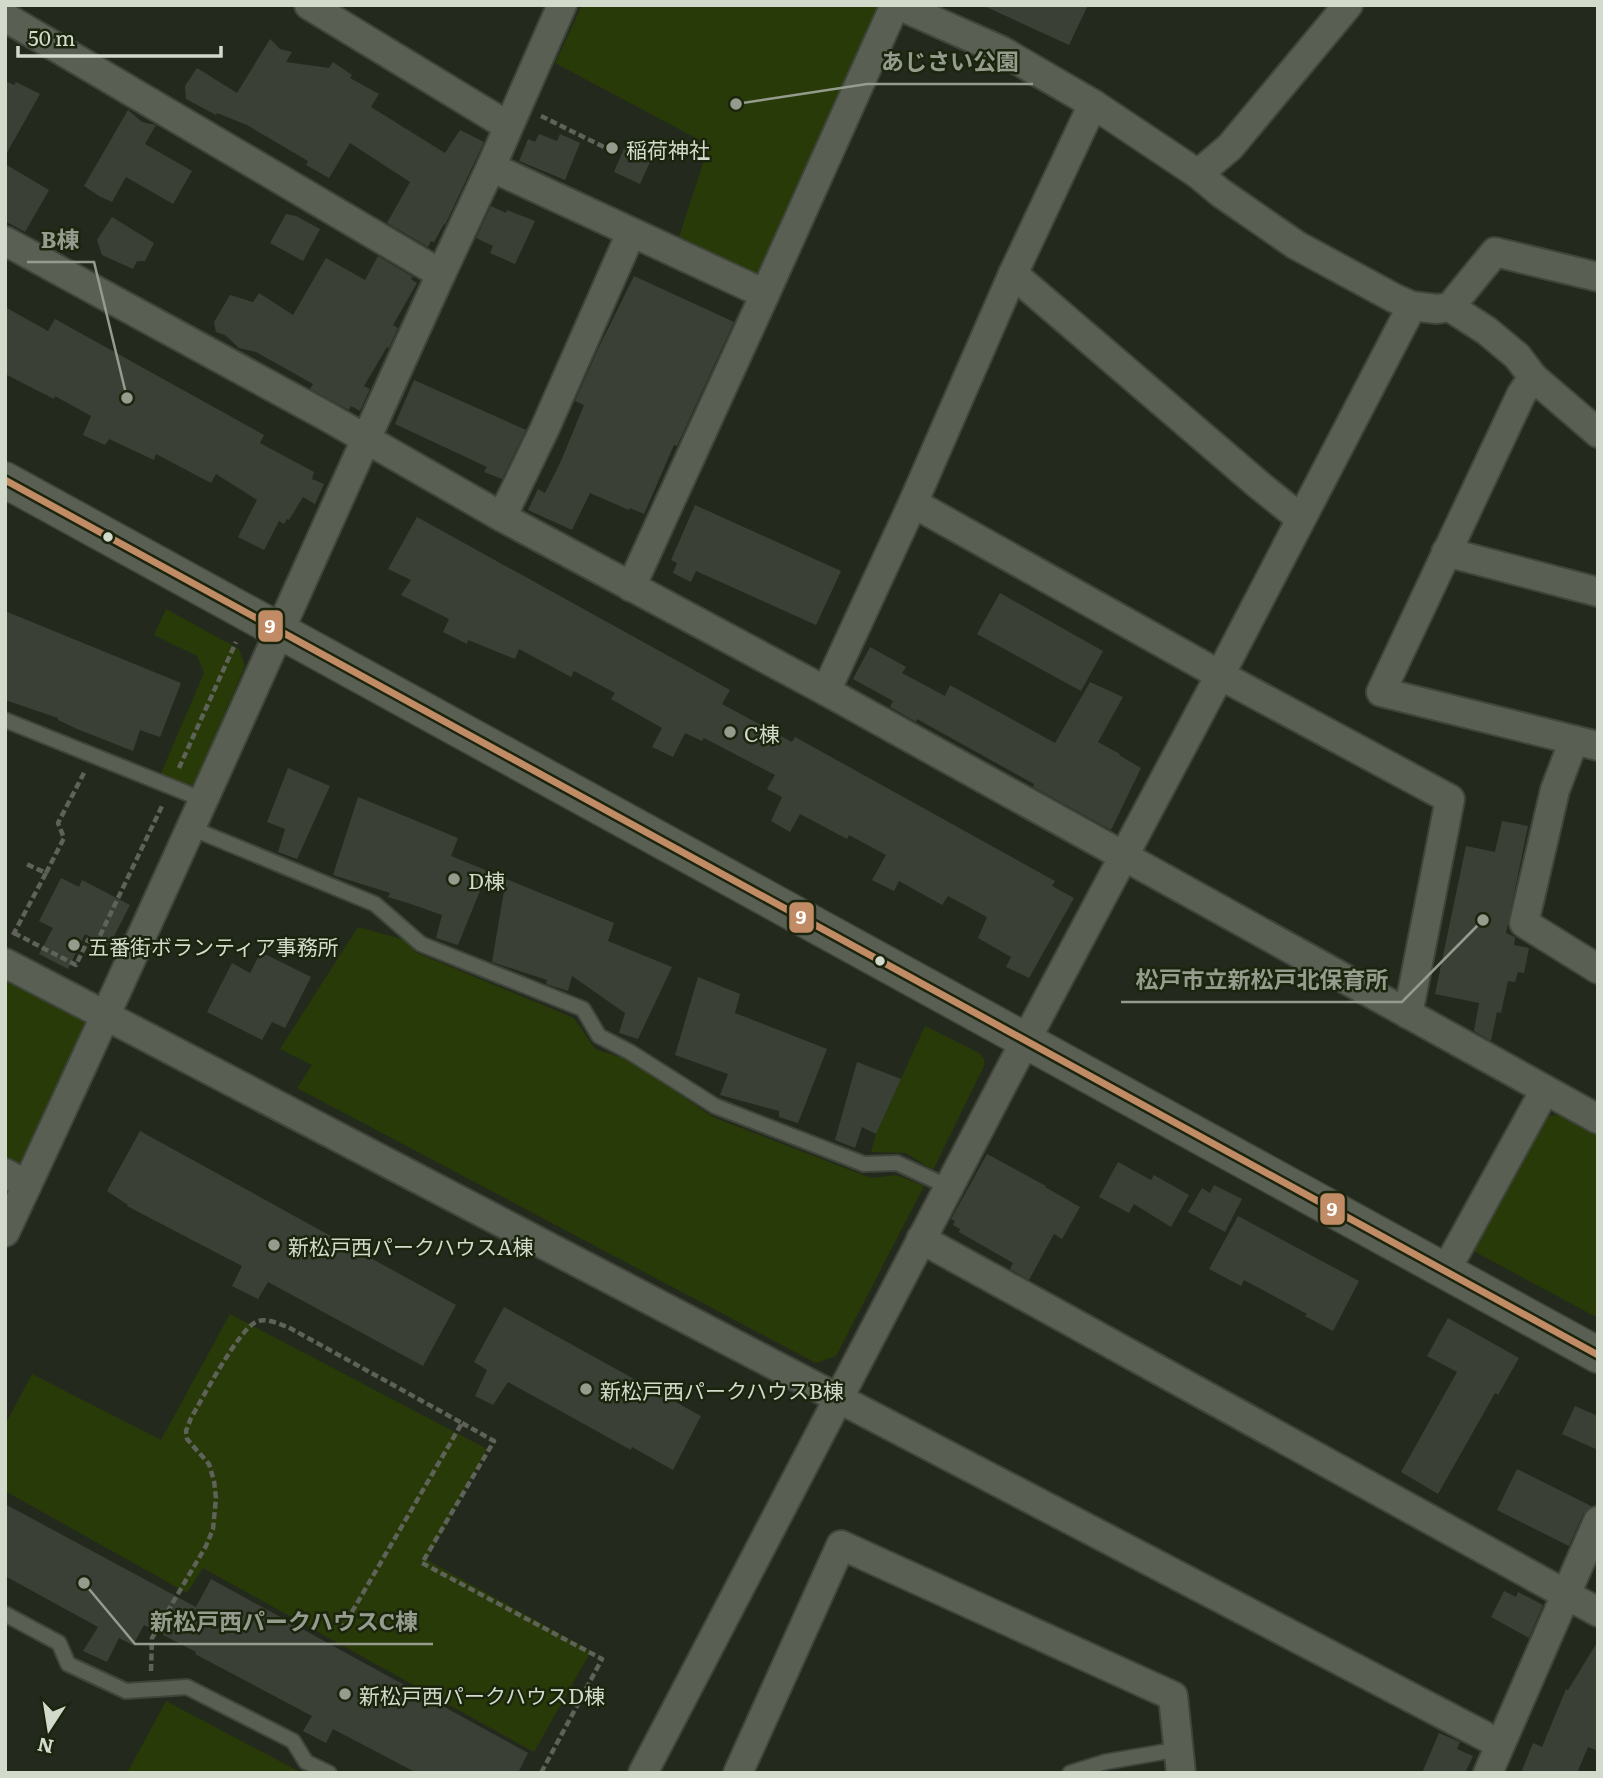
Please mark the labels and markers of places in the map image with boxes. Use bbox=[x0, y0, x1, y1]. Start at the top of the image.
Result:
callout: あじさい公園 bbox=[867, 40, 1033, 84]
place label: 稲荷神社 bbox=[626, 133, 710, 164]
marker: 稲荷神社 bbox=[604, 140, 620, 156]
callout: B棟 bbox=[27, 218, 94, 262]
unlabelled marker bbox=[101, 530, 115, 544]
place label: C棟 bbox=[744, 717, 780, 748]
marker: C棟 bbox=[722, 724, 738, 740]
place label: D棟 bbox=[468, 864, 505, 895]
marker: D棟 bbox=[446, 871, 462, 887]
place label: 五番街ボランティア事務所 bbox=[88, 930, 339, 961]
marker: 五番街ボランティア事務所 bbox=[66, 937, 82, 953]
unlabelled marker bbox=[873, 954, 887, 968]
callout: 松戸市立新松戸北保育所 bbox=[1121, 958, 1402, 1002]
place label: 新松戸西パークハウスA棟 bbox=[288, 1230, 533, 1261]
marker: 新松戸西パークハウスA棟 bbox=[266, 1237, 282, 1253]
place label: 新松戸西パークハウスB棟 bbox=[600, 1374, 844, 1405]
marker: 新松戸西パークハウスB棟 bbox=[578, 1381, 594, 1397]
callout: 新松戸西パークハウスC棟 bbox=[135, 1600, 433, 1644]
place label: 新松戸西パークハウスD棟 bbox=[359, 1679, 605, 1710]
marker: 新松戸西パークハウスD棟 bbox=[337, 1686, 353, 1702]

